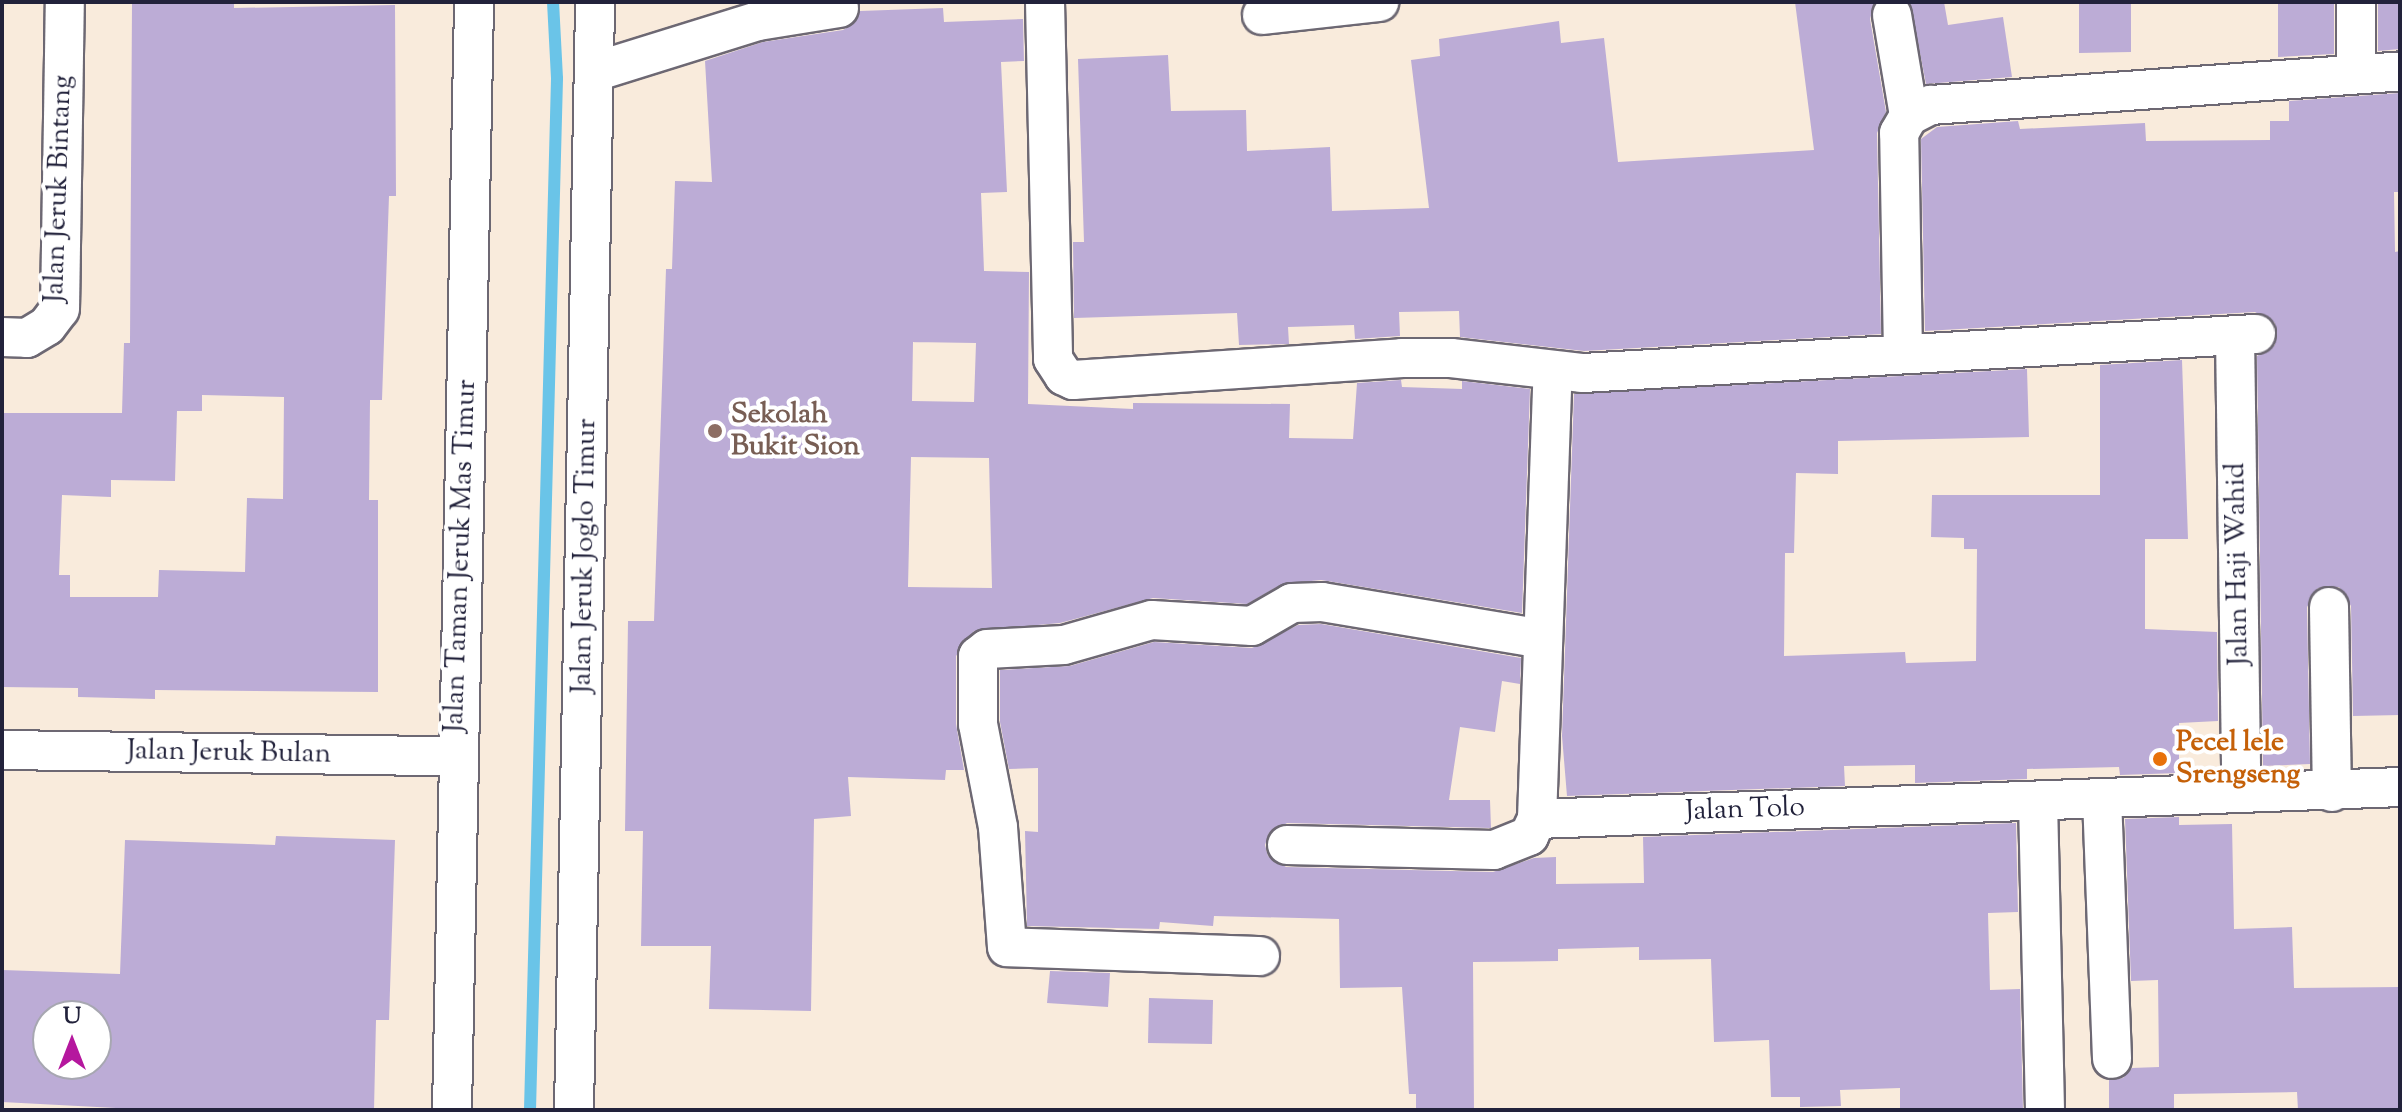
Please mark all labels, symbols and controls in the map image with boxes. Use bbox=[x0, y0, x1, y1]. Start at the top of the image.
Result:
street label: Jalan Jeruk Bintang bbox=[38, 75, 80, 303]
street label: Jalan Taman Jeruk Mas Timur bbox=[438, 379, 484, 733]
place label: Sekolah Bukit Sion bbox=[731, 398, 860, 464]
street label: Jalan Jeruk Joglo Timur bbox=[566, 418, 604, 694]
marker: Sekolah Bukit Sion bbox=[706, 422, 724, 440]
street label: Jalan Haji Wahid bbox=[2219, 462, 2257, 666]
place label: Pecel lele Srengseng bbox=[2176, 726, 2300, 792]
street label: Jalan Jeruk Bulan bbox=[127, 734, 331, 772]
marker: Pecel lele Srengseng bbox=[2151, 750, 2169, 768]
street label: Jalan Tolo bbox=[1685, 791, 1805, 829]
north arrow bbox=[32, 1000, 112, 1080]
text: U bbox=[63, 1002, 81, 1034]

